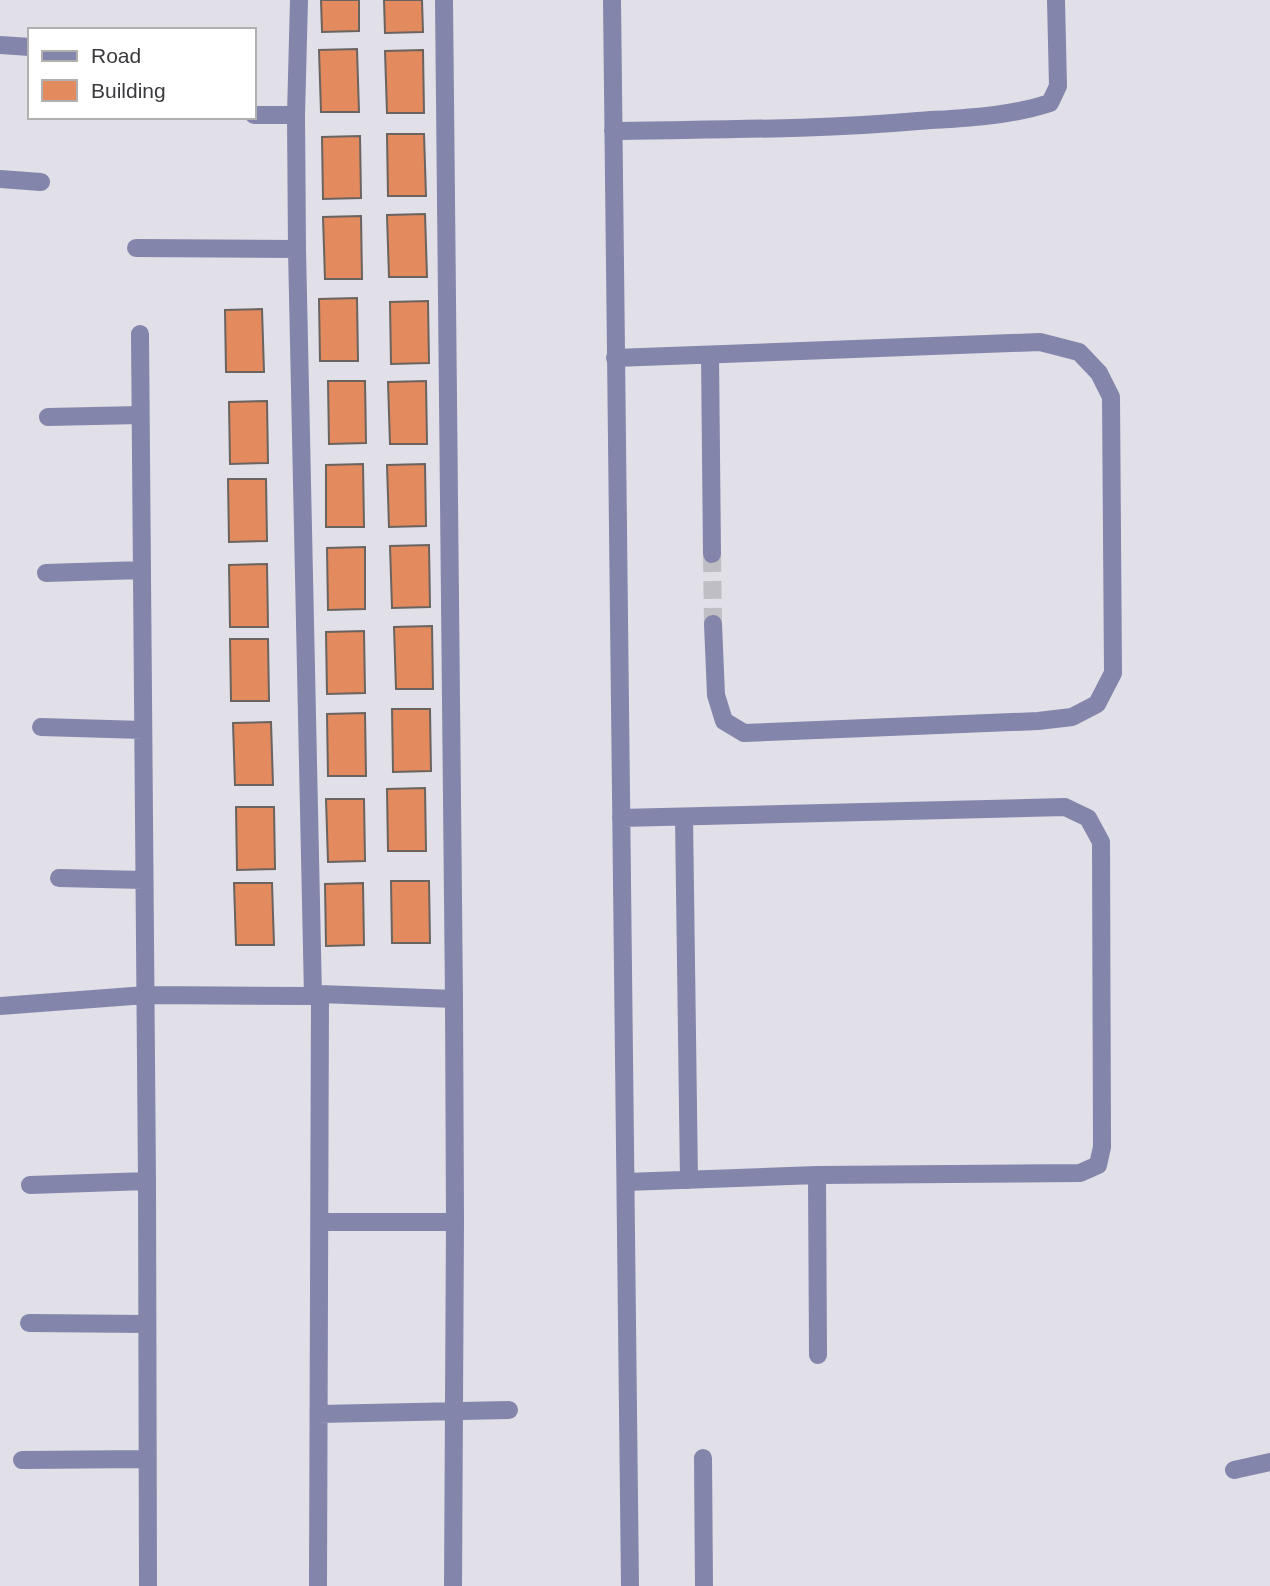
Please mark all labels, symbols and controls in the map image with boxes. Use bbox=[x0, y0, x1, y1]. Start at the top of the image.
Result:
legend bbox=[28, 28, 256, 119]
text: Road bbox=[91, 44, 141, 67]
text: Building bbox=[91, 79, 166, 102]

